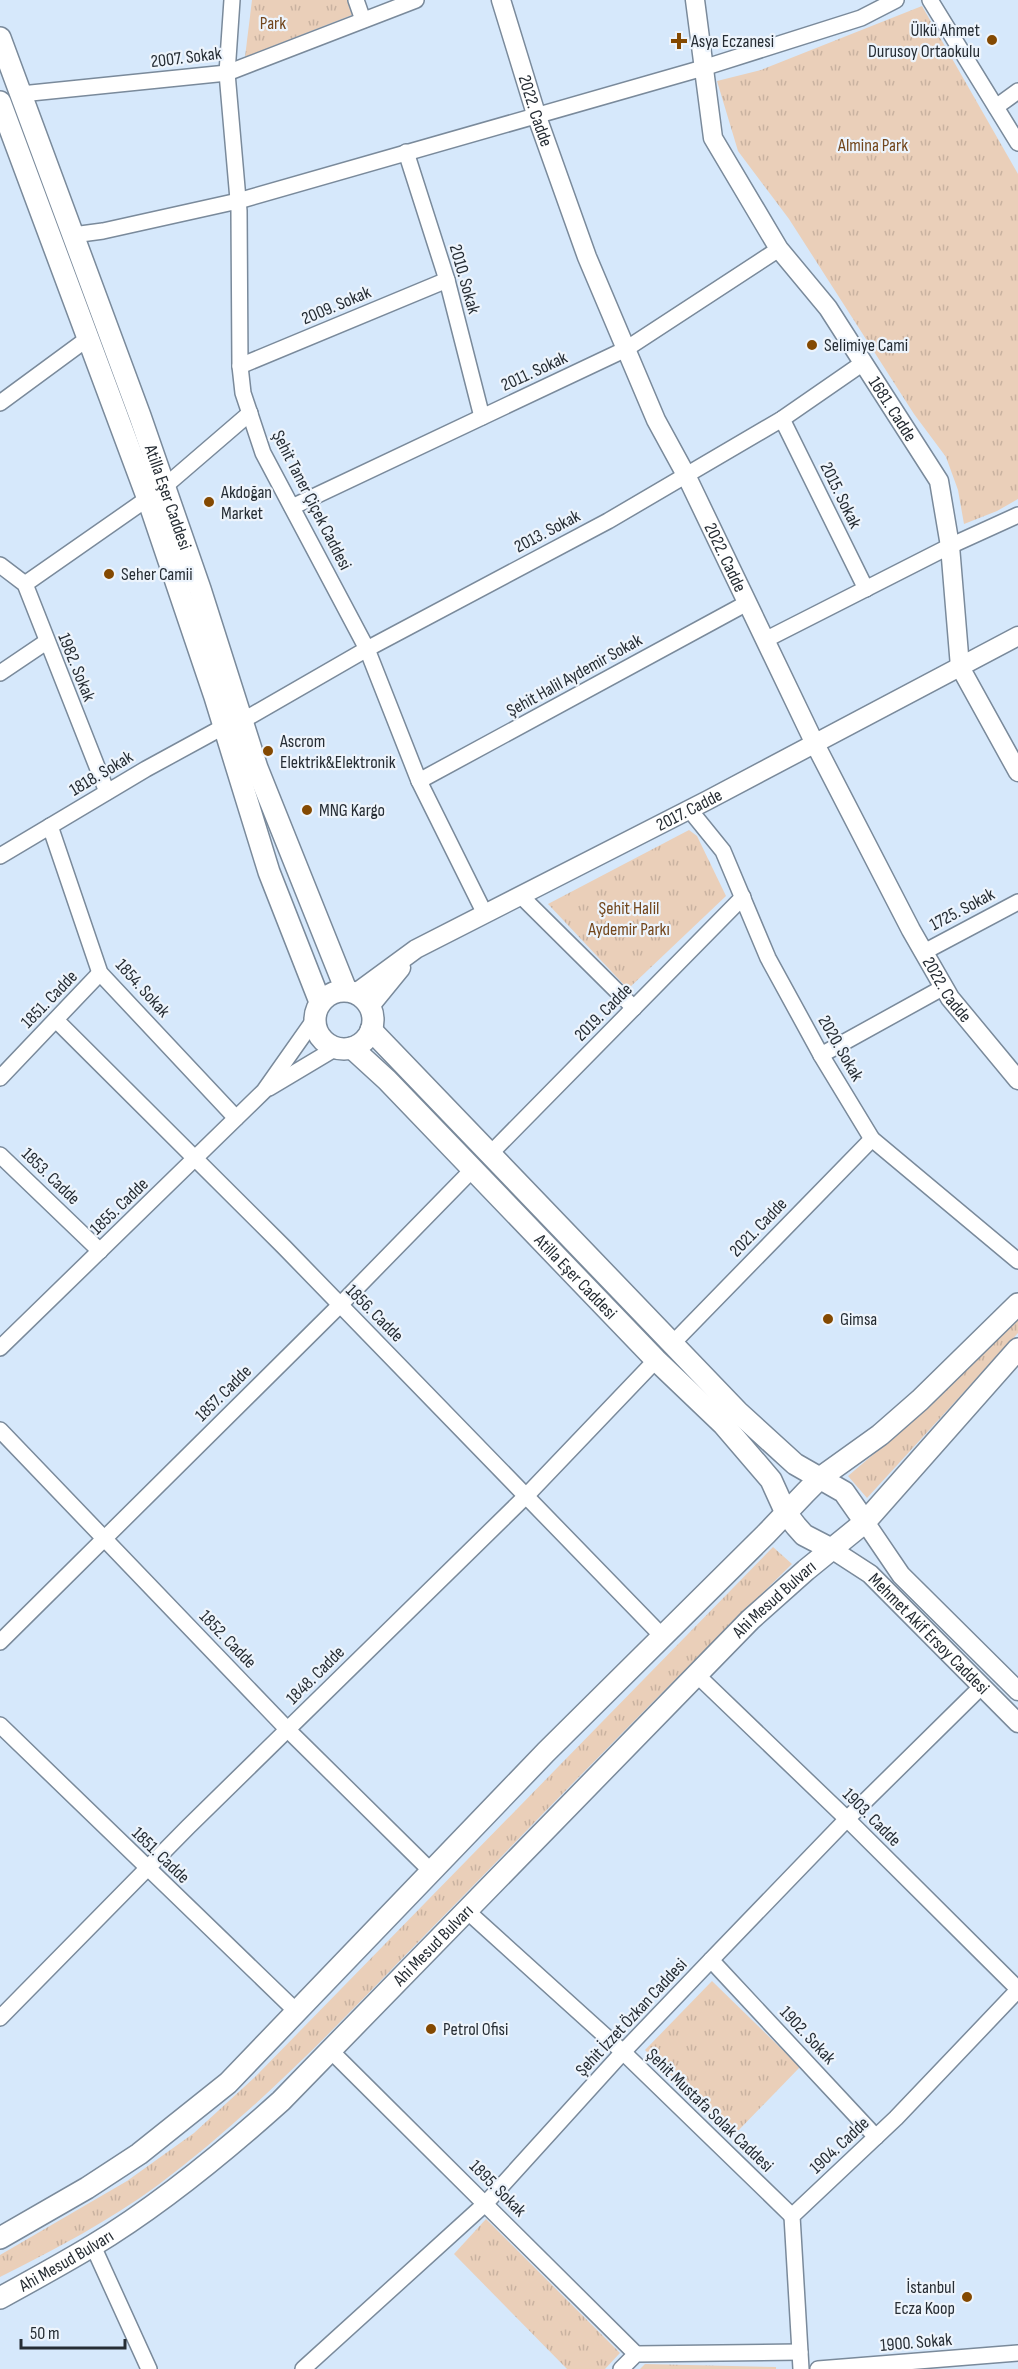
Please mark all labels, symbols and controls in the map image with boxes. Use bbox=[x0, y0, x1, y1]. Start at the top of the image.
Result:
park label: Park bbox=[260, 13, 286, 34]
place label: Ülkü Ahmet Durusoy Ortaokulu bbox=[868, 20, 981, 62]
place label: Asya Eczanesi bbox=[690, 31, 774, 52]
marker: Ülkü Ahmet Durusoy Ortaokulu bbox=[985, 33, 999, 47]
marker: Asya Eczanesi bbox=[672, 34, 686, 48]
street label: 2007. Sokak bbox=[149, 43, 223, 72]
street label: 2022. Cadde bbox=[514, 72, 557, 150]
park label: Almina Park bbox=[837, 135, 908, 156]
street label: 2010. Sokak bbox=[445, 242, 484, 316]
street label: 2009. Sokak bbox=[298, 281, 374, 329]
place label: Selimiye Cami bbox=[824, 335, 908, 356]
marker: Selimiye Cami bbox=[805, 338, 819, 352]
street label: 2011. Sokak bbox=[498, 347, 571, 396]
street label: 1681. Cadde bbox=[864, 373, 921, 446]
street label: Şehit Taner Çiçek Caddesi bbox=[267, 427, 356, 574]
street label: Atilla Eşer Caddesi bbox=[139, 441, 196, 553]
street label: 2015. Sokak bbox=[816, 459, 866, 532]
place label: Akdoğan Market bbox=[220, 482, 272, 524]
marker: Akdoğan Market bbox=[202, 495, 216, 509]
street label: 2013. Sokak bbox=[511, 505, 584, 557]
street label: 2022. Cadde bbox=[699, 520, 751, 596]
place label: Seher Camii bbox=[121, 564, 193, 585]
marker: Seher Camii bbox=[102, 567, 116, 581]
street label: Şehit Halil Aydemir Sokak bbox=[503, 629, 646, 721]
street label: 1982. Sokak bbox=[53, 630, 100, 705]
place label: Ascrom Elektrik&Elektronik bbox=[279, 731, 396, 773]
marker: Ascrom Elektrik&Elektronik bbox=[261, 744, 275, 758]
street label: 1818. Sokak bbox=[66, 746, 137, 801]
street label: 2017. Cadde bbox=[653, 784, 726, 836]
place label: MNG Kargo bbox=[319, 800, 385, 821]
marker: MNG Kargo bbox=[300, 803, 314, 817]
street label: 1725. Sokak bbox=[926, 884, 998, 935]
park label: Şehit Halil Aydemir Parkı bbox=[587, 898, 670, 940]
street label: 2022. Cadde bbox=[918, 953, 976, 1027]
street label: 1854. Sokak bbox=[111, 955, 174, 1022]
street label: 1851. Cadde bbox=[17, 966, 82, 1033]
street label: 2019. Cadde bbox=[570, 979, 637, 1046]
street label: 2020. Sokak bbox=[813, 1012, 868, 1085]
street label: 1853. Cadde bbox=[17, 1144, 84, 1209]
street label: 1855. Cadde bbox=[86, 1174, 153, 1239]
street label: 2021. Cadde bbox=[725, 1194, 791, 1261]
street label: Atilla Eşer Caddesi bbox=[529, 1229, 621, 1324]
street label: 1856. Cadde bbox=[342, 1280, 408, 1346]
place label: Gimsa bbox=[840, 1309, 877, 1330]
marker: Gimsa bbox=[821, 1312, 835, 1326]
street label: 1857. Cadde bbox=[191, 1361, 256, 1426]
street label: Ahi Mesud Bulvarı bbox=[728, 1556, 820, 1643]
street label: Mehmet Akif Ersoy Caddesi bbox=[864, 1569, 993, 1699]
street label: 1852. Cadde bbox=[195, 1606, 260, 1673]
street label: 1848. Cadde bbox=[282, 1642, 349, 1709]
street label: 1903. Cadde bbox=[838, 1784, 905, 1851]
street label: 1851. Cadde bbox=[127, 1823, 194, 1888]
street label: Ahi Mesud Bulvarı bbox=[388, 1900, 478, 1991]
street label: Şehit İzzet Özkan Caddesi bbox=[571, 1954, 691, 2081]
street label: 1902. Sokak bbox=[775, 2002, 840, 2069]
place label: Petrol Ofisi bbox=[443, 2019, 508, 2040]
marker: Petrol Ofisi bbox=[424, 2022, 438, 2036]
street label: Şehit Mustafa Solak Caddesi bbox=[642, 2044, 778, 2177]
street label: 1904. Cadde bbox=[805, 2113, 873, 2178]
street label: 1895. Sokak bbox=[465, 2156, 530, 2221]
street label: Ahi Mesud Bulvarı bbox=[15, 2225, 117, 2297]
place label: İstanbul Ecza Koop bbox=[894, 2277, 955, 2319]
marker: İstanbul Ecza Koop bbox=[960, 2290, 974, 2304]
scale bar bbox=[21, 2312, 124, 2350]
text: 50 m bbox=[30, 2323, 60, 2344]
street label: 1900. Sokak bbox=[879, 2329, 953, 2356]

